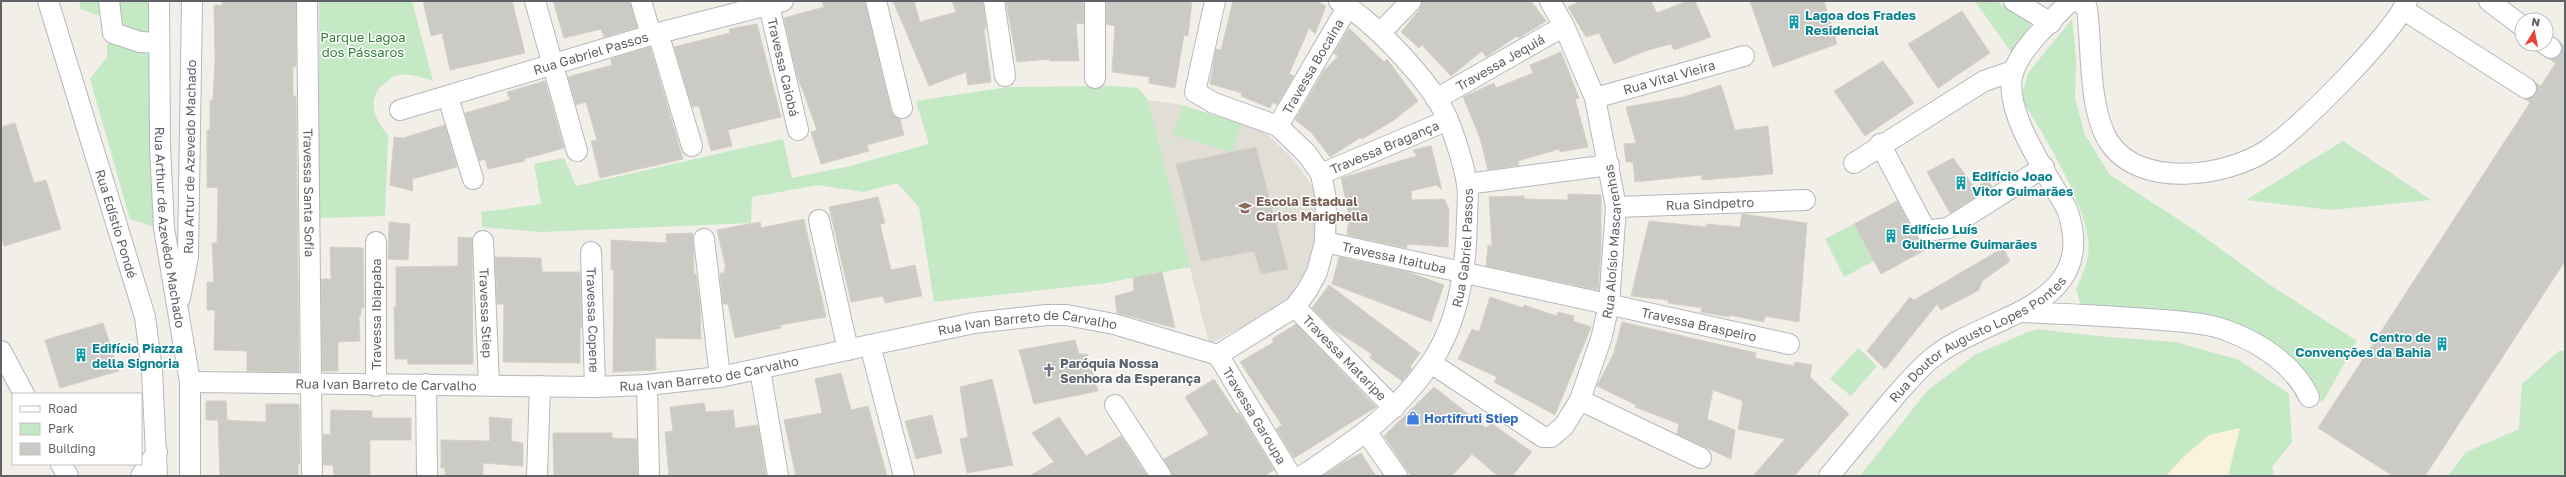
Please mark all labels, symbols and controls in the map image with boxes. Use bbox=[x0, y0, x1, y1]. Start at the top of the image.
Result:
place label: Lagoa dos Frades Residencial bbox=[1805, 7, 1916, 38]
north arrow bbox=[2514, 12, 2554, 52]
building icon: Lagoa dos Frades Residencial bbox=[1786, 14, 1802, 30]
text: N bbox=[2531, 15, 2541, 29]
street label: Travessa Caiobá bbox=[764, 16, 803, 118]
street label: Travessa Bocaina bbox=[1279, 16, 1347, 117]
street label: Rua Gabriel Passos bbox=[531, 28, 650, 78]
park label: Parque Lagoa dos Pássaros bbox=[320, 29, 406, 60]
street label: Travessa Jequiá bbox=[1453, 31, 1547, 94]
street label: Rua Vital Vieira bbox=[1621, 57, 1717, 98]
street label: Rua Artur de Azevedo Machado bbox=[180, 59, 199, 254]
street label: Travessa Bragança bbox=[1328, 117, 1441, 177]
street label: Rua Arthur de Azevêdo Machado bbox=[152, 127, 189, 329]
street label: Travessa Santa Sofia bbox=[300, 128, 318, 258]
street label: Rua Aloísio Mascarenhas bbox=[1598, 163, 1624, 320]
street label: Rua Edístio Pondé bbox=[92, 167, 141, 280]
place label: Edifício Joao Vitor Guimarães bbox=[1972, 168, 2073, 199]
building icon: Edifício Joao Vitor Guimarães bbox=[1953, 175, 1969, 191]
street label: Rua Gabriel Passos bbox=[1448, 188, 1476, 309]
place label: Escola Estadual Carlos Marighella bbox=[1256, 193, 1368, 224]
street label: Rua Sindpetro bbox=[1665, 194, 1755, 213]
school or university icon: Escola Estadual Carlos Marighella bbox=[1237, 200, 1253, 216]
place label: Edifício Luís Guilherme Guimarães bbox=[1902, 221, 2037, 252]
building icon: Edifício Luís Guilherme Guimarães bbox=[1883, 228, 1899, 244]
street label: Travessa Itaituba bbox=[1341, 238, 1448, 276]
street label: Travessa Ibiapaba bbox=[368, 258, 384, 370]
street label: Travessa Copene bbox=[583, 267, 603, 373]
street label: Travessa Stiep bbox=[476, 268, 496, 358]
street label: Rua Doutor Augusto Lopes Pontes bbox=[1886, 273, 2069, 405]
street label: Travessa Braspeiro bbox=[1640, 304, 1758, 345]
street label: Rua Ivan Barreto de Carvalho bbox=[936, 306, 1119, 338]
street label: Travessa Mataripe bbox=[1299, 312, 1390, 404]
place label: Centro de Convenções da Bahia bbox=[2295, 329, 2431, 360]
building icon: Centro de Convenções da Bahia bbox=[2434, 336, 2450, 352]
place label: Edifício Piazza della Signoria bbox=[92, 340, 183, 371]
building icon: Edifício Piazza della Signoria bbox=[73, 347, 89, 363]
street label: Rua Ivan Barreto de Carvalho bbox=[619, 352, 800, 394]
place label: Paróquia Nossa Senhora da Esperança bbox=[1060, 355, 1201, 386]
church icon: Paróquia Nossa Senhora da Esperança bbox=[1041, 362, 1057, 378]
street label: Travessa Garoupa bbox=[1219, 364, 1290, 467]
street label: Rua Ivan Barreto de Carvalho bbox=[295, 375, 477, 394]
legend bbox=[12, 393, 142, 465]
text: Road bbox=[48, 401, 77, 416]
shop icon: Hortifruti Stiep bbox=[1405, 410, 1421, 426]
place label: Hortifruti Stiep bbox=[1424, 410, 1518, 426]
text: Park bbox=[48, 421, 74, 436]
text: Building bbox=[48, 441, 96, 456]

